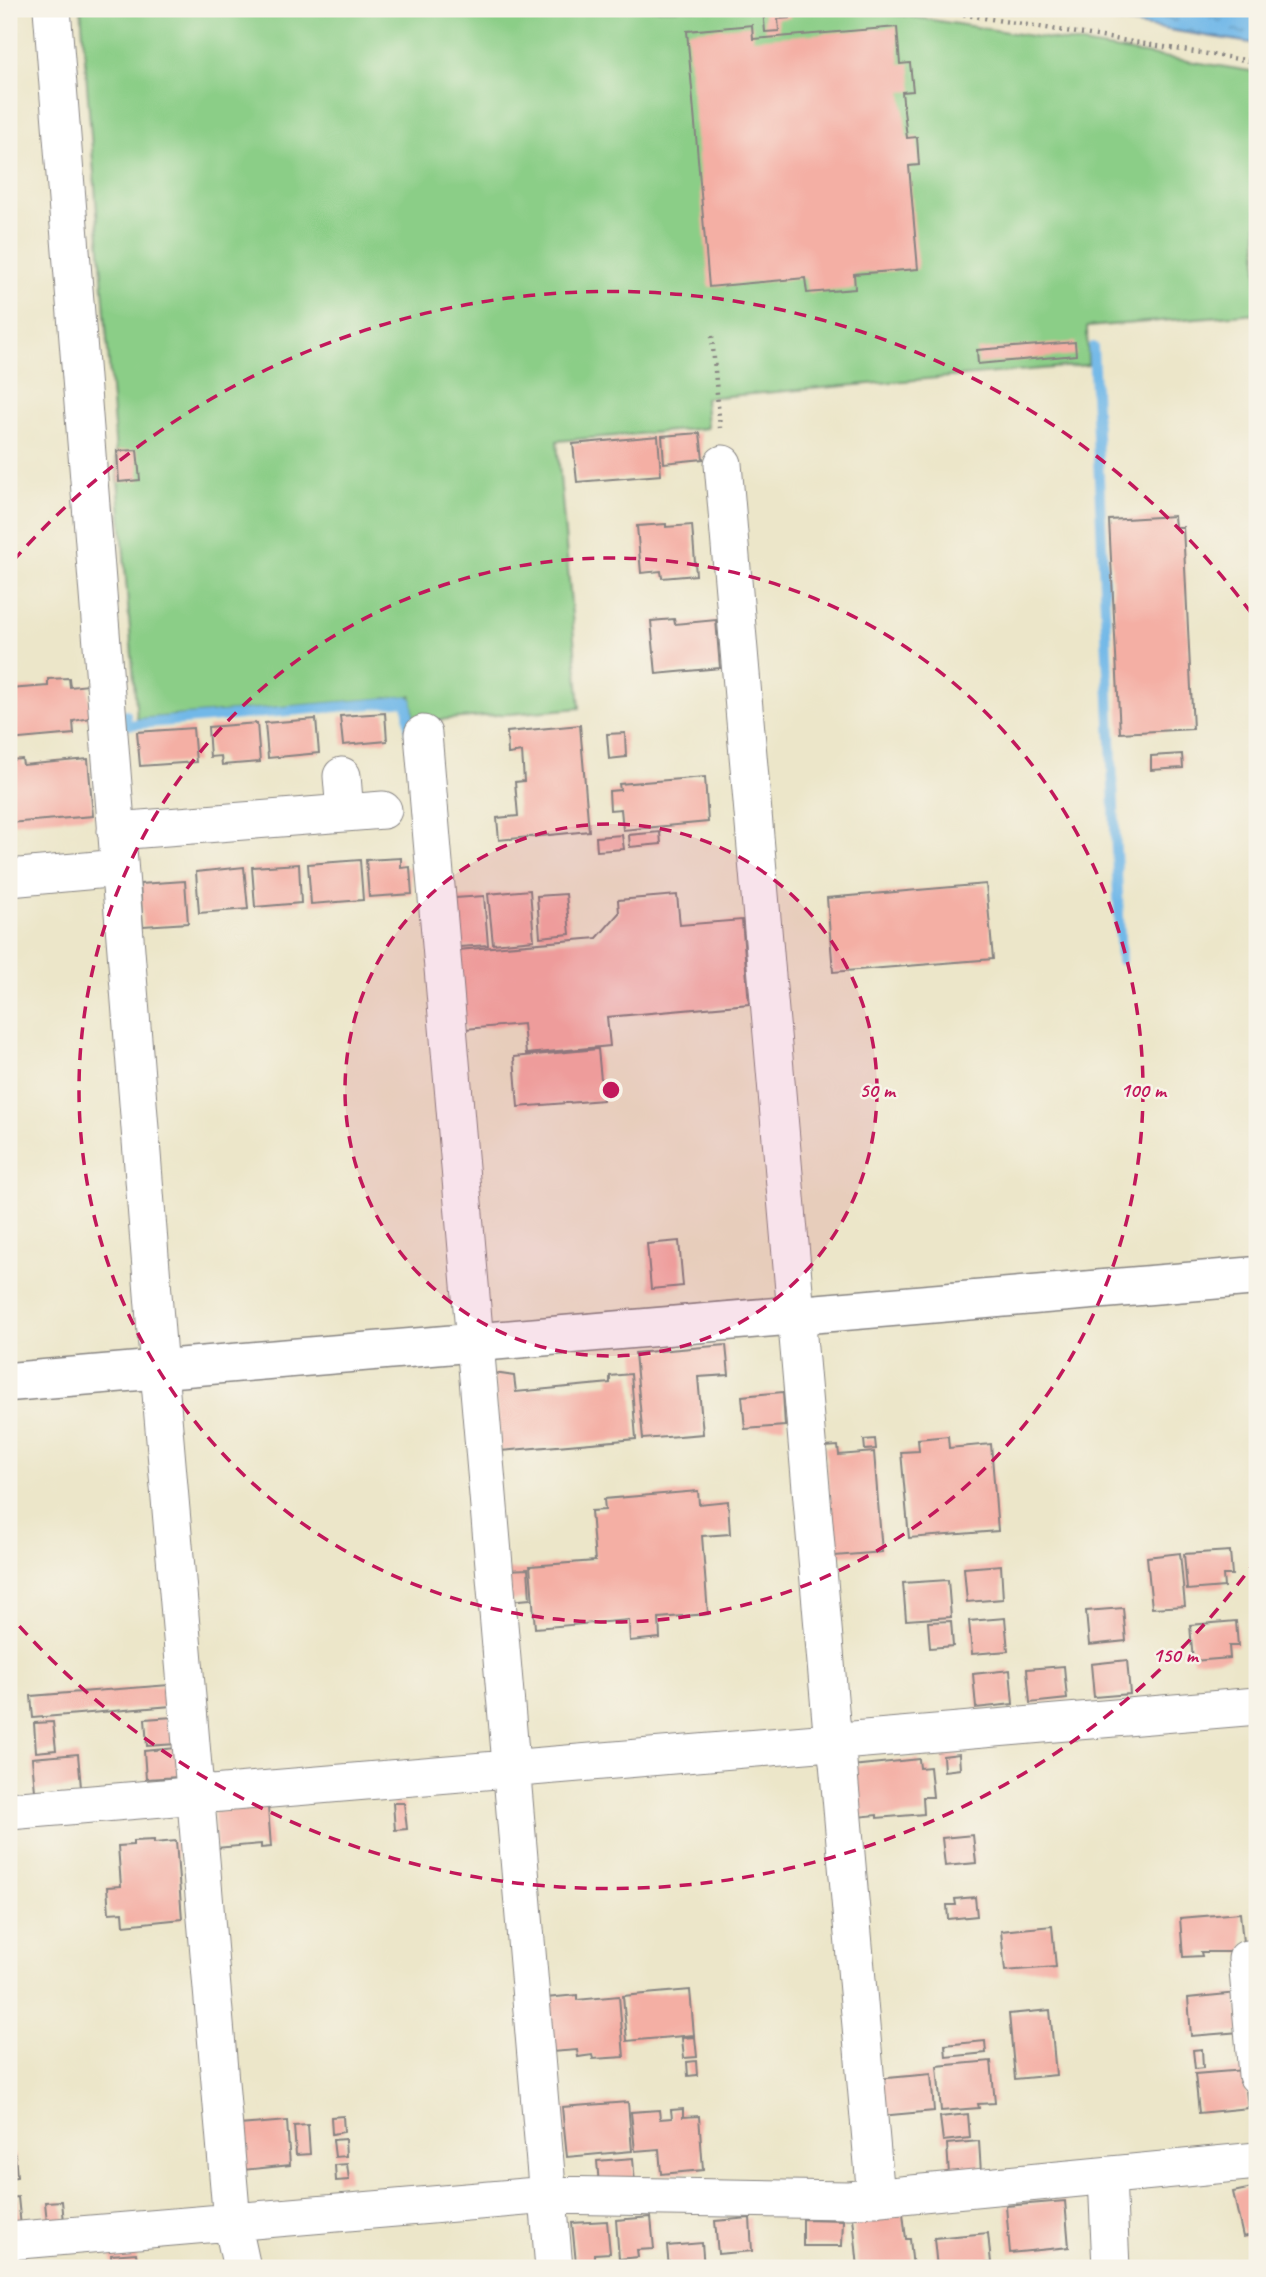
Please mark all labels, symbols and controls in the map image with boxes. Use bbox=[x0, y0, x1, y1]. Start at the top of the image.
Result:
text: 50 m bbox=[859, 1077, 897, 1103]
text: 100 m bbox=[1120, 1077, 1168, 1103]
centre of rings bbox=[599, 1078, 623, 1102]
text: 150 m bbox=[1152, 1642, 1200, 1668]

